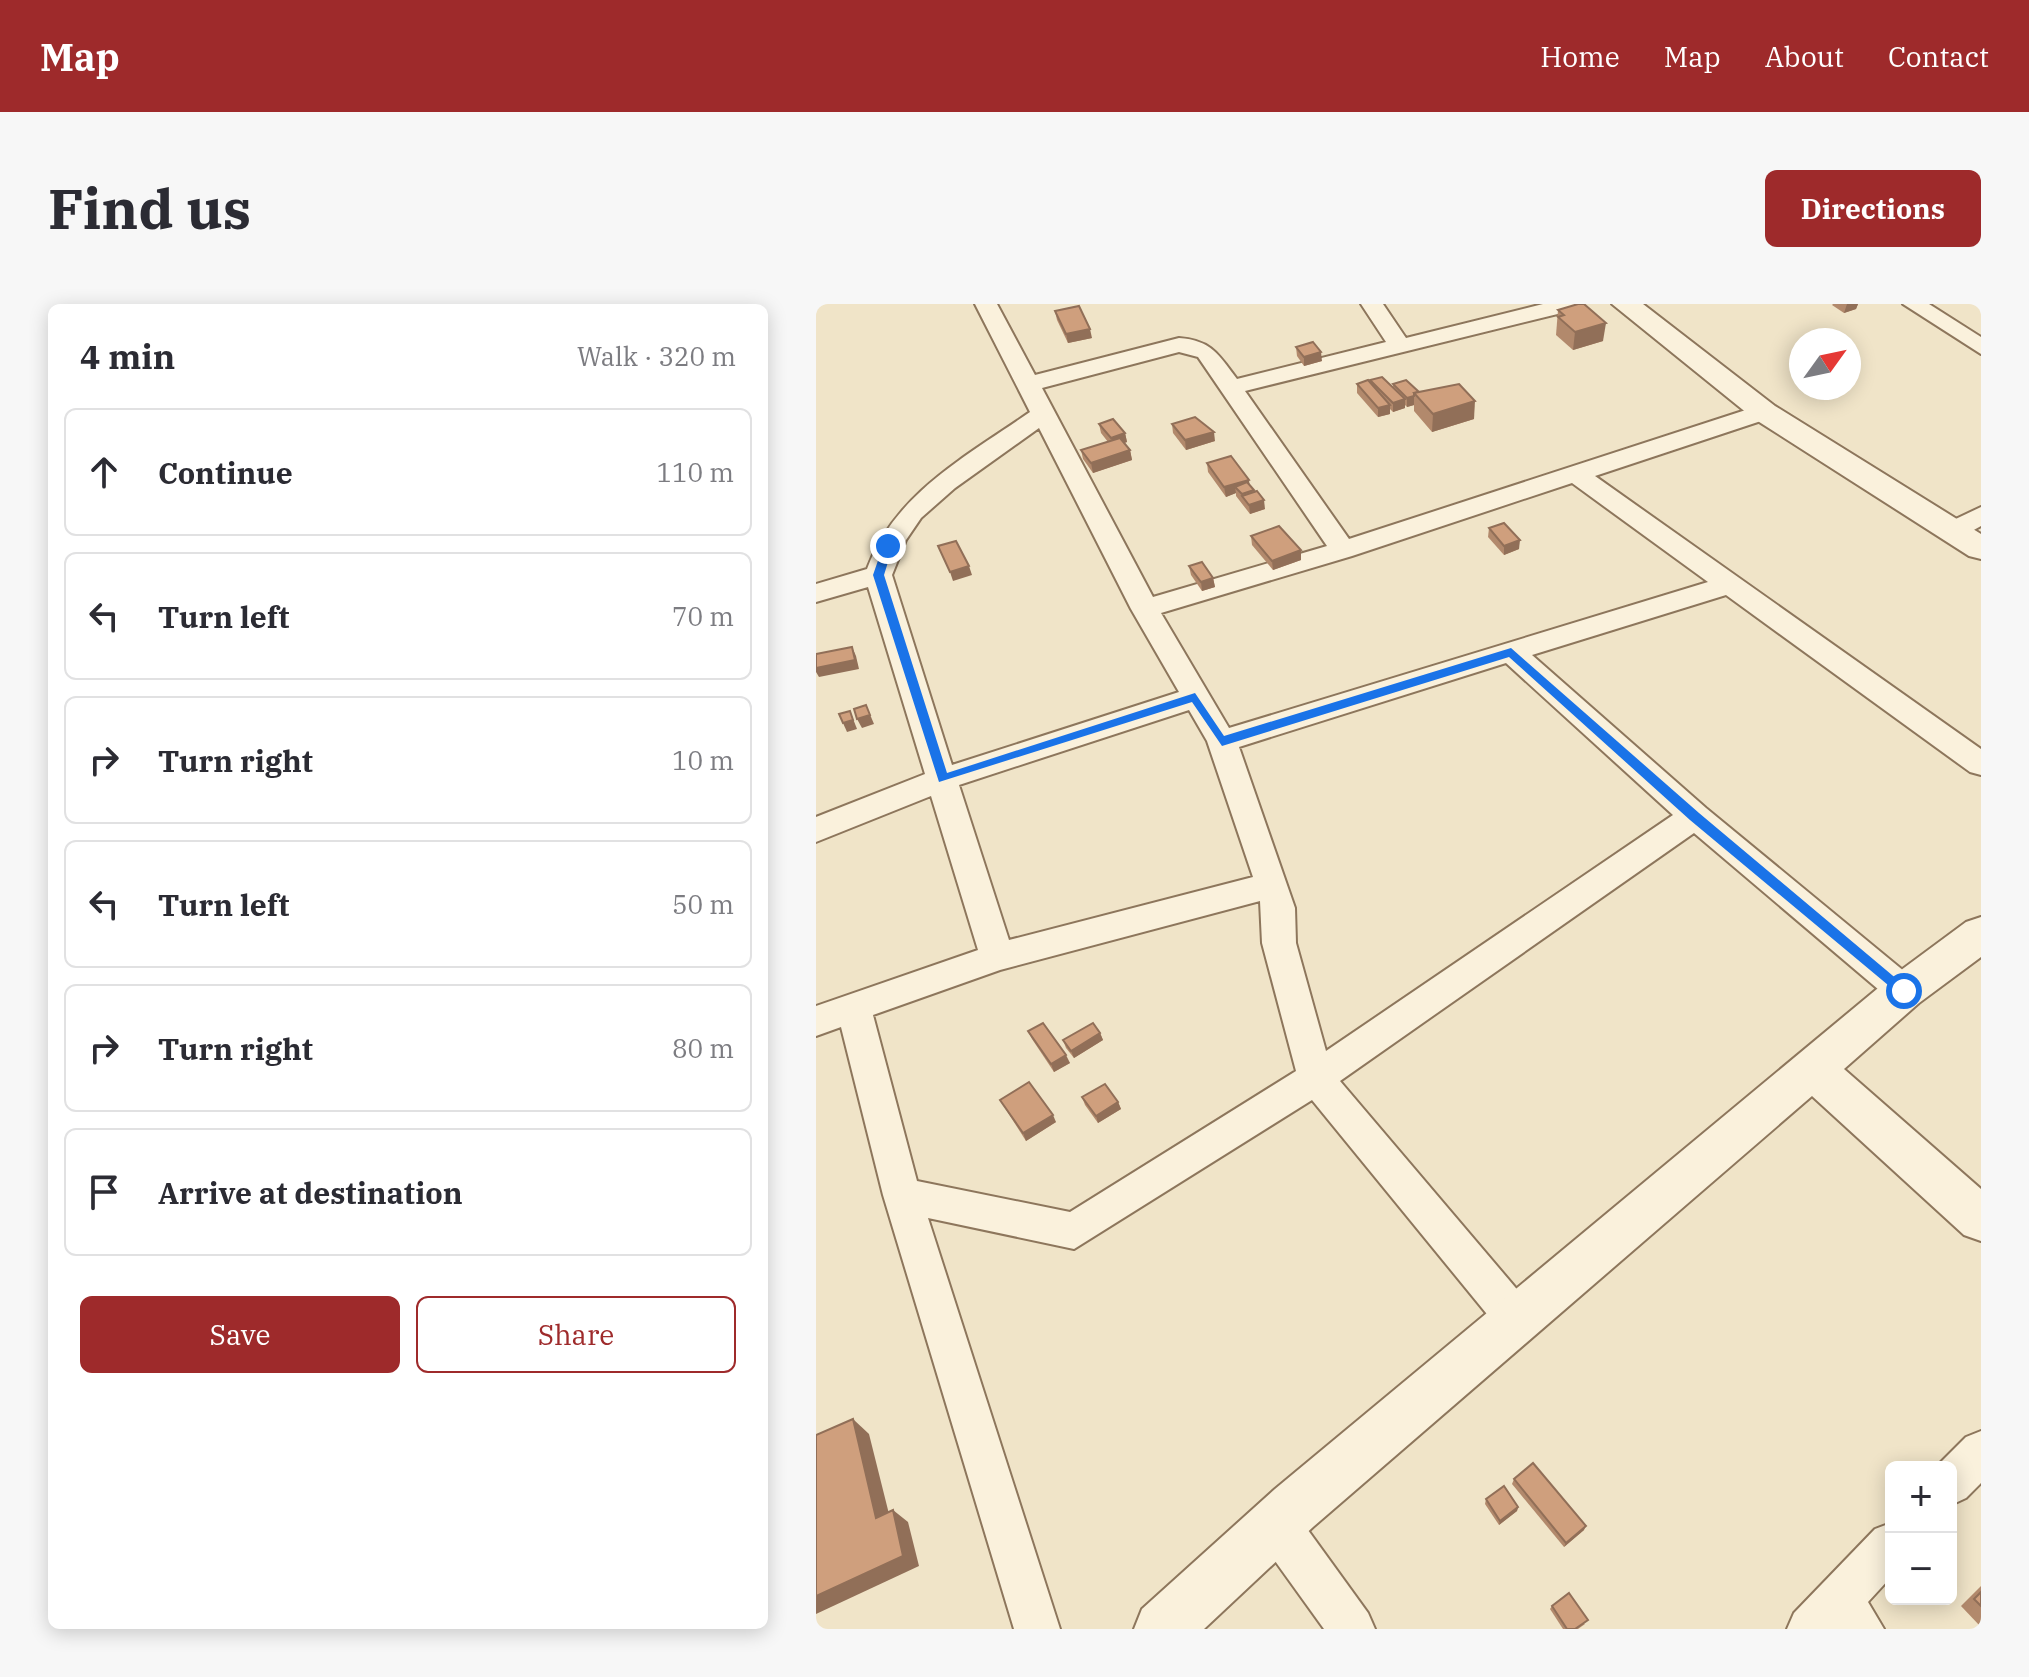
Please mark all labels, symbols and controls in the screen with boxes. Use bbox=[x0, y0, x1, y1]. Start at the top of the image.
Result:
text: Map bbox=[40, 32, 120, 81]
text: Home bbox=[1540, 38, 1620, 75]
text: Map bbox=[1664, 38, 1721, 75]
text: About bbox=[1765, 38, 1844, 75]
text: Contact bbox=[1888, 38, 1989, 75]
button: Directions bbox=[1765, 170, 1981, 247]
text: Find us bbox=[48, 172, 251, 244]
north arrow bbox=[1789, 328, 1861, 400]
text: 4 min bbox=[80, 334, 175, 378]
text: Walk · 320 m bbox=[577, 339, 736, 373]
icon: ahead bbox=[82, 450, 126, 494]
text: Continue bbox=[158, 453, 293, 492]
text: 110 m bbox=[656, 455, 734, 489]
route end bbox=[870, 528, 906, 564]
icon: left bbox=[82, 594, 126, 638]
text: Turn left bbox=[158, 597, 290, 636]
text: 70 m bbox=[672, 599, 734, 633]
icon: right bbox=[82, 738, 126, 782]
text: Turn right bbox=[158, 741, 313, 780]
text: 10 m bbox=[672, 743, 734, 777]
icon: left bbox=[82, 882, 126, 926]
text: Turn left bbox=[158, 885, 290, 924]
text: 50 m bbox=[672, 887, 734, 921]
route start bbox=[1886, 973, 1922, 1009]
icon: right bbox=[82, 1026, 126, 1070]
text: Turn right bbox=[158, 1029, 313, 1068]
text: 80 m bbox=[672, 1031, 734, 1065]
icon: arrive bbox=[82, 1170, 126, 1214]
text: Arrive at destination bbox=[158, 1173, 463, 1212]
button: Save bbox=[80, 1296, 400, 1373]
button: Share bbox=[416, 1296, 736, 1373]
map controls bbox=[1885, 1461, 1957, 1605]
button: + bbox=[1885, 1461, 1957, 1533]
button: − bbox=[1885, 1533, 1957, 1605]

